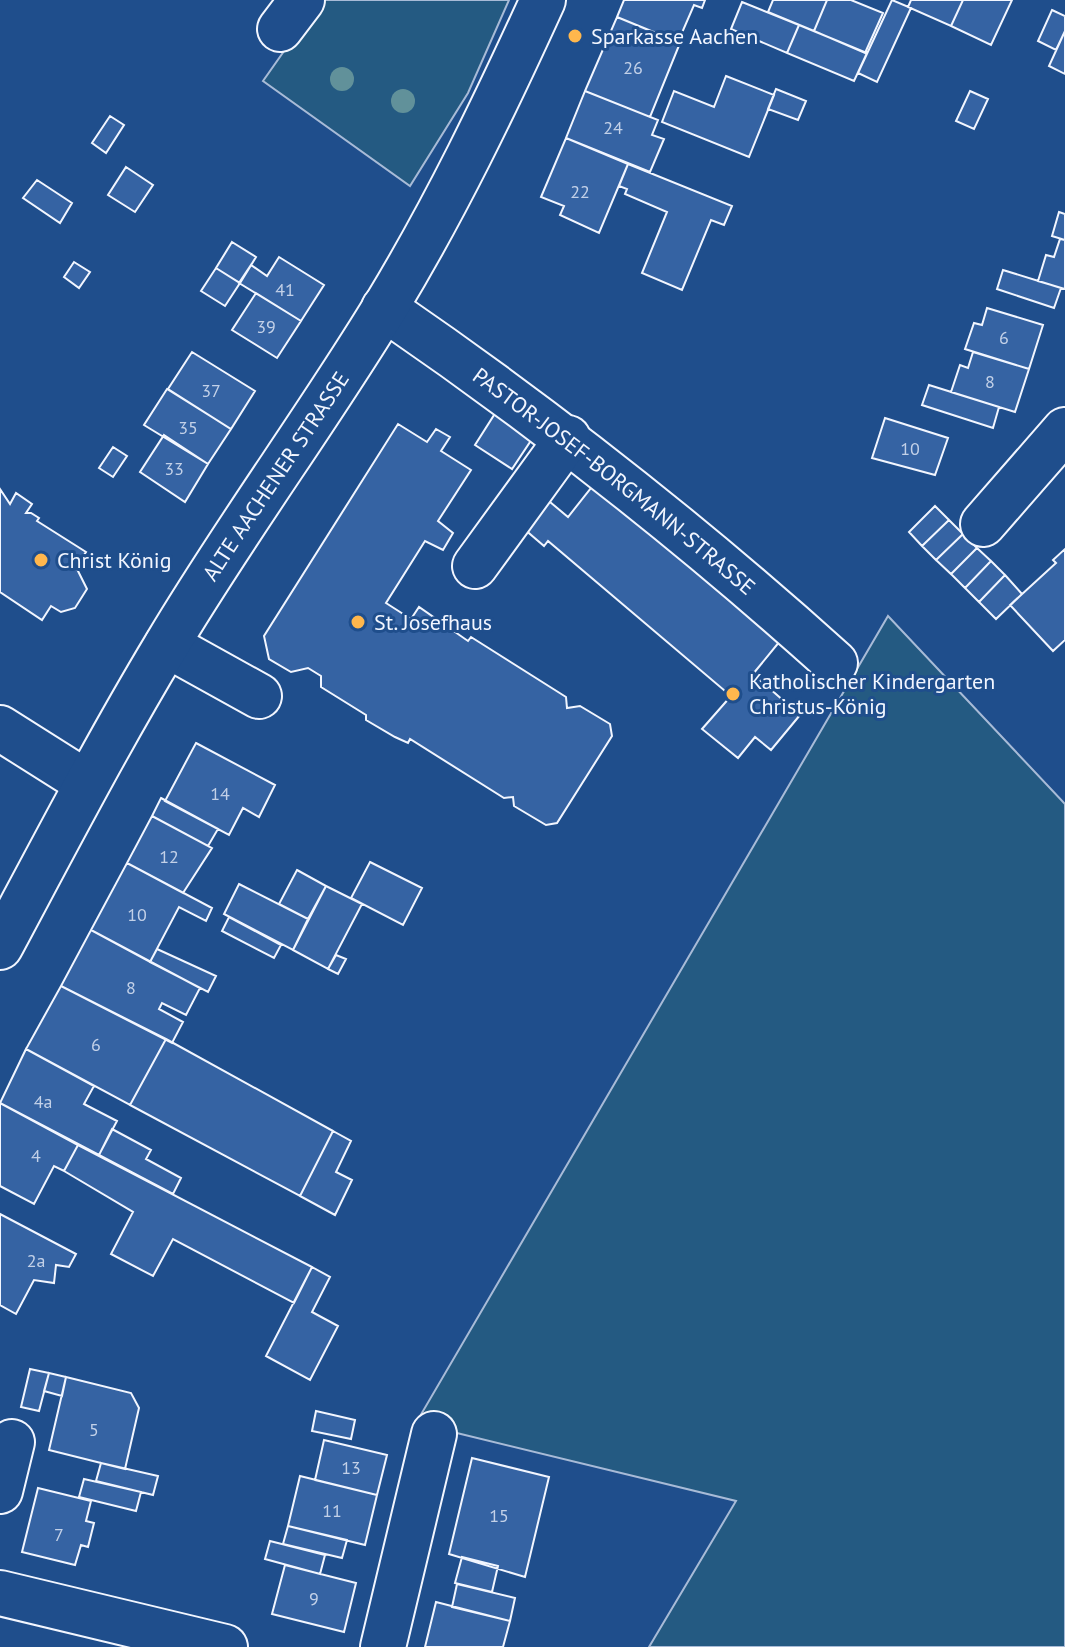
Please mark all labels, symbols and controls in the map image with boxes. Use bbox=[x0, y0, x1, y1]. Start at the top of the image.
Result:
place label: Sparkasse Aachen bbox=[591, 22, 758, 50]
marker: Sparkasse Aachen bbox=[566, 27, 584, 45]
house number: 26 bbox=[623, 56, 643, 79]
house number: 24 bbox=[603, 116, 623, 139]
house number: 22 bbox=[570, 180, 590, 203]
house number: 41 bbox=[275, 278, 295, 301]
house number: 39 bbox=[256, 315, 276, 338]
house number: 6 bbox=[999, 326, 1009, 349]
street label: PASTOR-JOSEF-BORGMANN-STRASSE bbox=[467, 361, 761, 601]
street label: ALTE AACHENER STRASSE bbox=[196, 366, 355, 586]
house number: 8 bbox=[985, 370, 995, 393]
house number: 37 bbox=[201, 379, 221, 402]
house number: 35 bbox=[178, 416, 198, 439]
house number: 10 bbox=[900, 437, 920, 460]
house number: 33 bbox=[164, 457, 184, 480]
place label: Christ König bbox=[57, 546, 171, 574]
marker: Christ König bbox=[32, 551, 50, 569]
place label: St. Josefhaus bbox=[374, 608, 492, 636]
marker: St. Josefhaus bbox=[349, 613, 367, 631]
place label: Katholischer Kindergarten Christus-König bbox=[749, 667, 995, 720]
marker: Katholischer Kindergarten Christus-König bbox=[724, 685, 742, 703]
house number: 14 bbox=[210, 782, 230, 805]
house number: 12 bbox=[159, 845, 179, 868]
house number: 10 bbox=[127, 903, 147, 926]
house number: 8 bbox=[126, 976, 136, 999]
house number: 6 bbox=[91, 1033, 101, 1056]
house number: 4a bbox=[34, 1090, 52, 1113]
house number: 4 bbox=[31, 1144, 41, 1167]
house number: 2a bbox=[27, 1249, 45, 1272]
house number: 5 bbox=[89, 1418, 99, 1441]
house number: 13 bbox=[341, 1456, 361, 1479]
house number: 11 bbox=[322, 1499, 342, 1522]
house number: 15 bbox=[489, 1504, 509, 1527]
house number: 7 bbox=[54, 1523, 64, 1546]
house number: 9 bbox=[309, 1587, 319, 1610]

